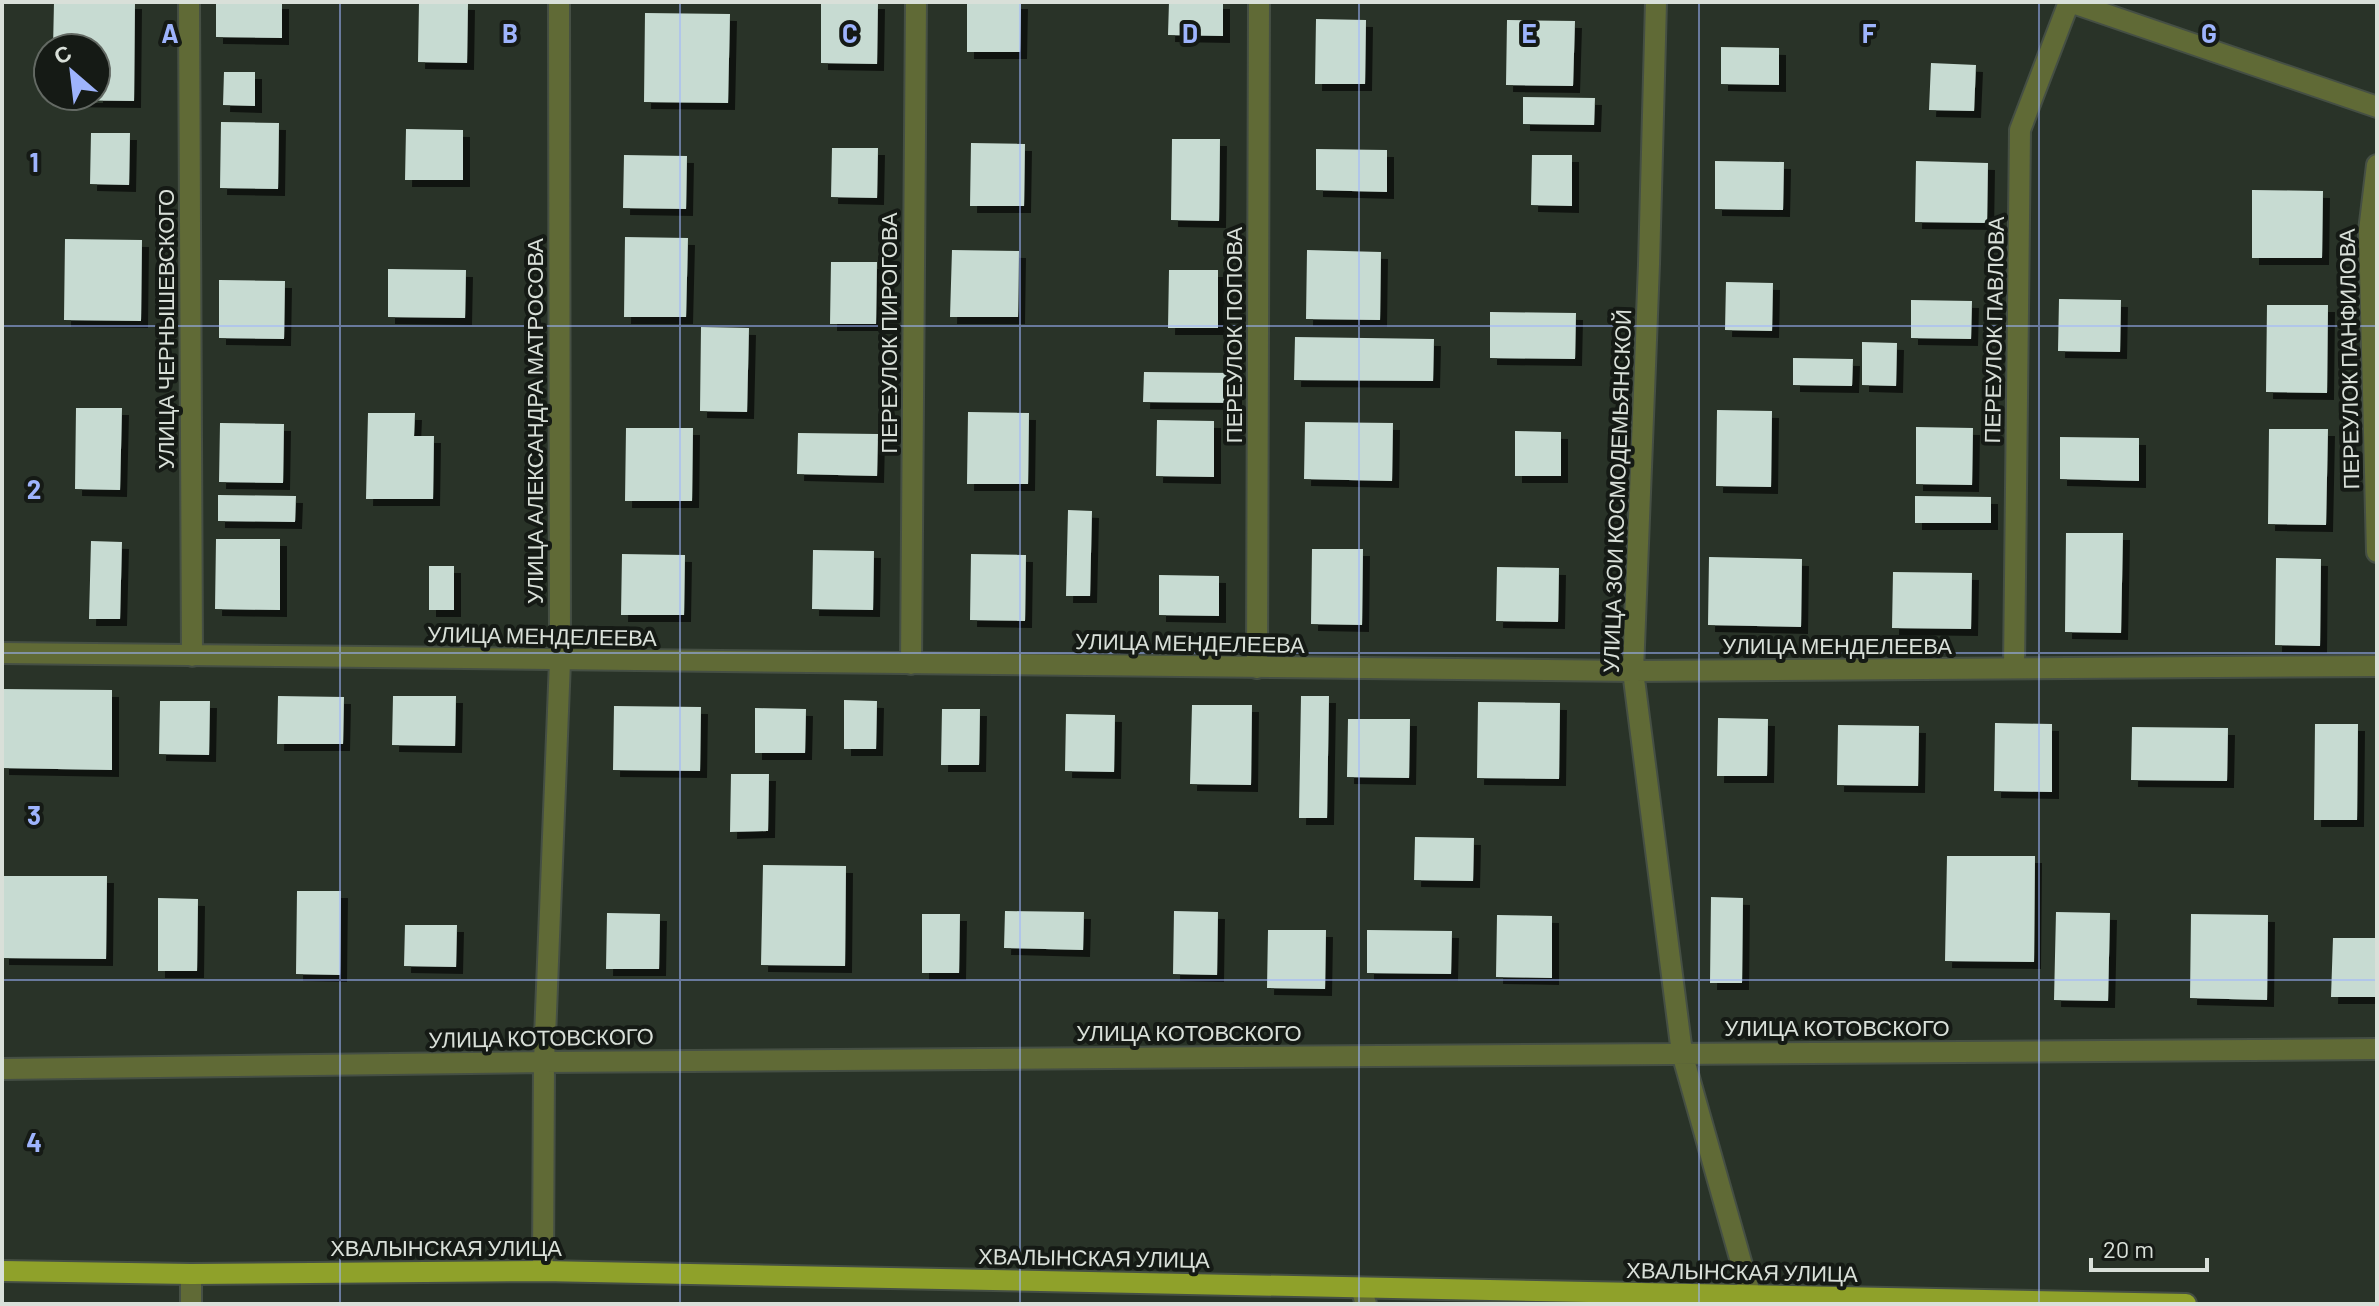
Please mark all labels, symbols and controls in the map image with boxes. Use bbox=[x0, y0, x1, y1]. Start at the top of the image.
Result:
text: A bbox=[161, 17, 179, 48]
text: B bbox=[502, 17, 518, 48]
text: C bbox=[842, 17, 858, 48]
text: D bbox=[1182, 17, 1198, 48]
text: E bbox=[1521, 17, 1537, 48]
text: F bbox=[1862, 17, 1877, 48]
text: G bbox=[2201, 17, 2217, 48]
north arrow bbox=[32, 32, 112, 112]
text: С bbox=[49, 38, 75, 69]
text: 1 bbox=[29, 146, 39, 177]
street label: УЛИЦА ЧЕРНЫШЕВСКОГО bbox=[152, 189, 179, 469]
street label: ПЕРЕУЛОК ПИРОГОВА bbox=[875, 212, 901, 454]
street label: ПЕРЕУЛОК ПАВЛОВА bbox=[1978, 216, 2008, 444]
street label: ПЕРЕУЛОК ПОПОВА bbox=[1220, 227, 1246, 443]
street label: ПЕРЕУЛОК ПАНФИЛОВА bbox=[2333, 228, 2363, 490]
street label: УЛИЦА АЛЕКСАНДРА МАТРОСОВА bbox=[521, 238, 548, 604]
street label: УЛИЦА ЗОИ КОСМОДЕМЬЯНСКОЙ bbox=[1597, 309, 1636, 673]
text: 2 bbox=[27, 473, 41, 504]
street label: УЛИЦА МЕНДЕЛЕЕВА bbox=[427, 620, 657, 651]
street label: УЛИЦА МЕНДЕЛЕЕВА bbox=[1075, 627, 1305, 658]
street label: УЛИЦА МЕНДЕЛЕЕВА bbox=[1722, 632, 1952, 659]
text: 3 bbox=[27, 799, 41, 830]
street label: УЛИЦА КОТОВСКОГО bbox=[1724, 1014, 1950, 1041]
street label: УЛИЦА КОТОВСКОГО bbox=[1076, 1019, 1302, 1046]
street label: УЛИЦА КОТОВСКОГО bbox=[428, 1022, 654, 1053]
text: 4 bbox=[26, 1126, 42, 1157]
scale bar bbox=[2091, 1222, 2207, 1272]
street label: ХВАЛЫНСКАЯ УЛИЦА bbox=[330, 1234, 562, 1261]
text: 20 m bbox=[2103, 1234, 2154, 1263]
street label: ХВАЛЫНСКАЯ УЛИЦА bbox=[978, 1242, 1210, 1273]
street label: ХВАЛЫНСКАЯ УЛИЦА bbox=[1626, 1256, 1858, 1287]

